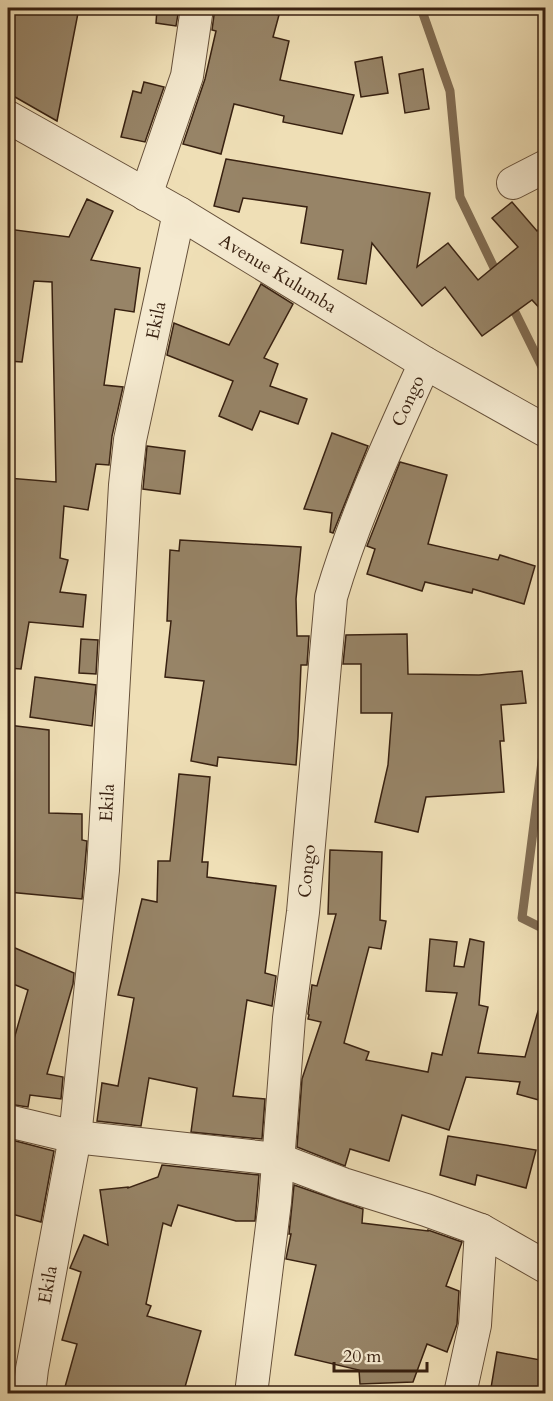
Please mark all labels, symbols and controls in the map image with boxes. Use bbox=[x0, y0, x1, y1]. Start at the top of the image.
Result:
street label: Avenue Kulumba bbox=[214, 228, 341, 319]
street label: Ekila bbox=[140, 299, 173, 342]
street label: Congo bbox=[386, 371, 431, 431]
street label: Ekila bbox=[94, 783, 121, 823]
street label: Congo bbox=[292, 843, 322, 899]
street label: Ekila bbox=[32, 1263, 64, 1306]
scale bar bbox=[334, 1335, 427, 1373]
text: 20 m bbox=[343, 1344, 382, 1369]

